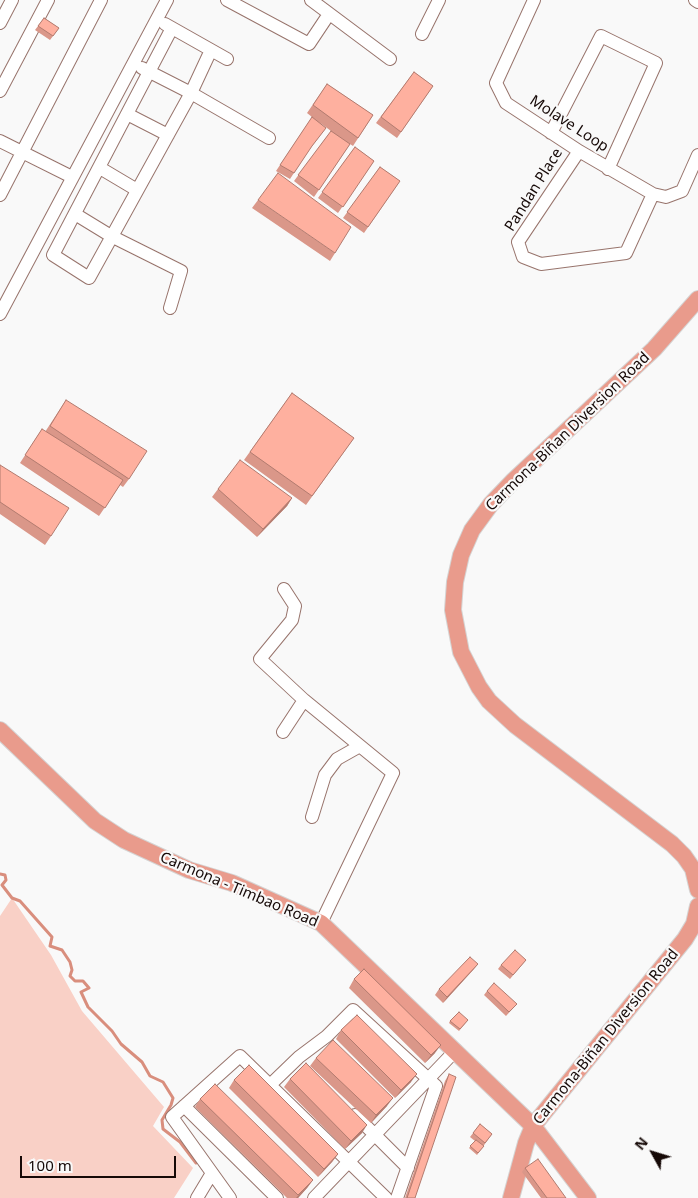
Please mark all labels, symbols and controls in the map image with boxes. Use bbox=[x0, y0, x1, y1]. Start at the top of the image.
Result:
street label: Molave Loop bbox=[526, 92, 612, 156]
street label: Pandan Place bbox=[501, 145, 567, 235]
street label: Carmona-Biñan Diversion Road bbox=[482, 349, 654, 515]
street label: Carmona - Timbao Road bbox=[157, 848, 321, 932]
street label: Carmona-Biñan Diversion Road bbox=[530, 946, 682, 1128]
north arrow bbox=[628, 1128, 678, 1178]
text: N bbox=[630, 1133, 652, 1154]
scale bar bbox=[22, 1146, 179, 1178]
text: 100 m bbox=[28, 1155, 72, 1175]

